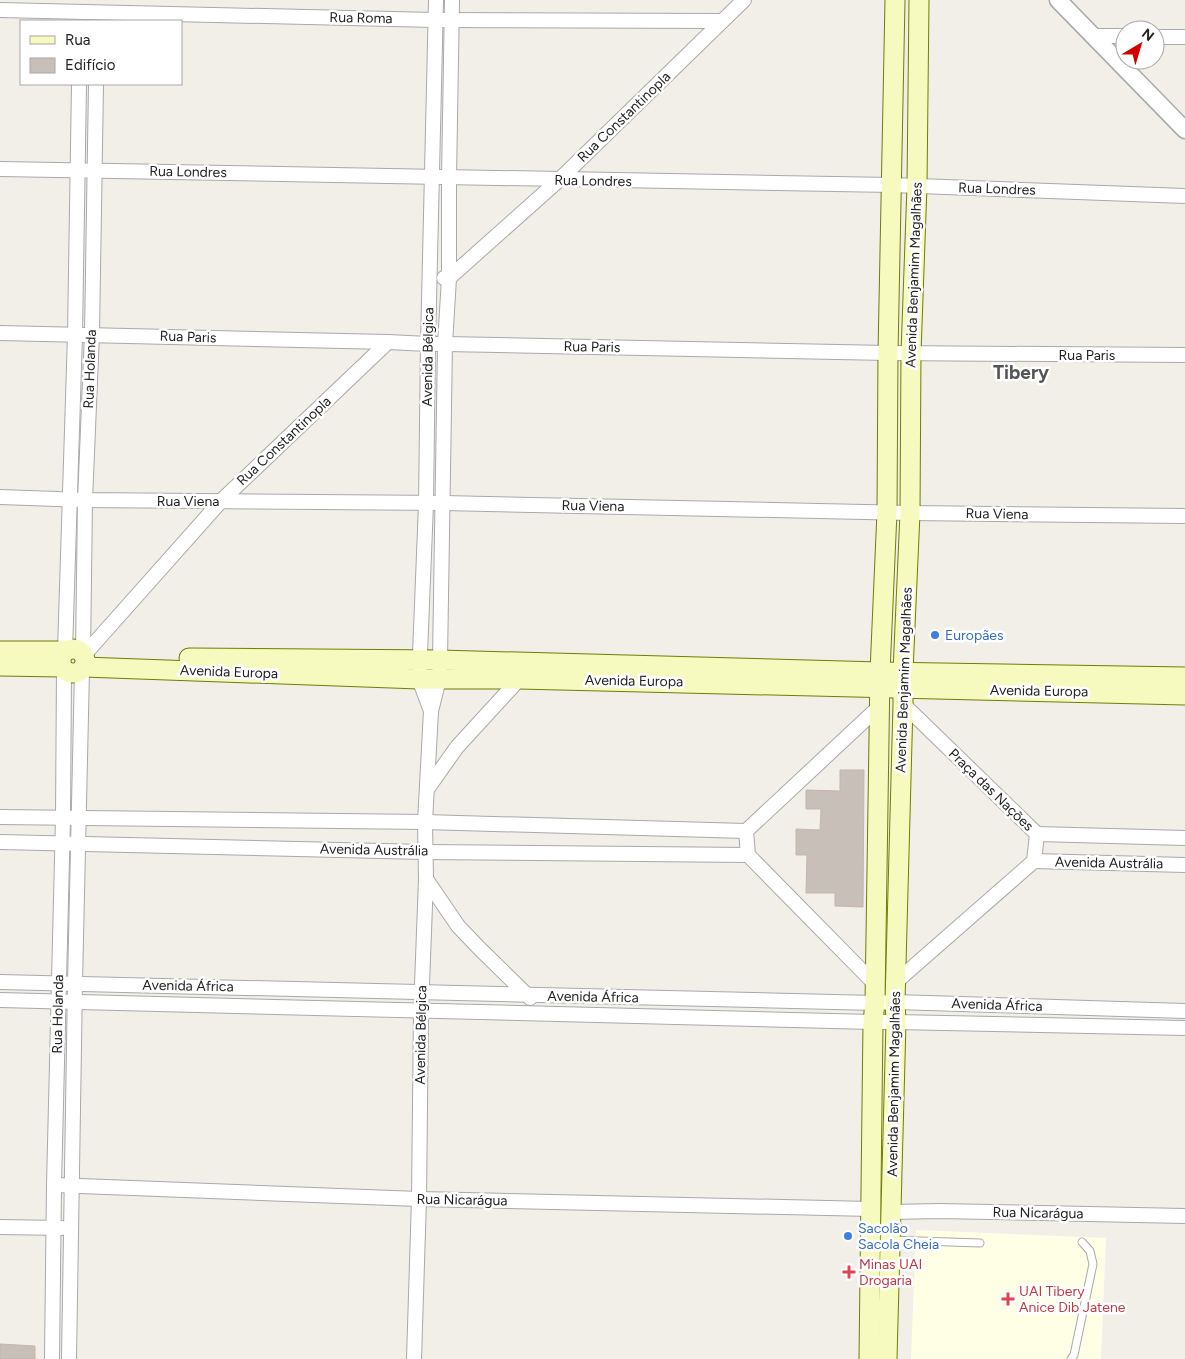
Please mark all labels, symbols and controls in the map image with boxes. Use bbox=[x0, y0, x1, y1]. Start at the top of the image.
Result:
street label: Rua Roma bbox=[329, 9, 393, 27]
legend bbox=[20, 20, 182, 85]
north arrow bbox=[1115, 20, 1165, 70]
text: N bbox=[1138, 25, 1157, 45]
text: Rua bbox=[65, 31, 90, 49]
text: Edifício bbox=[65, 56, 116, 74]
street label: Rua Constantinopla bbox=[574, 68, 674, 166]
street label: Rua Londres bbox=[149, 163, 227, 181]
street label: Rua Londres bbox=[554, 172, 632, 190]
street label: Rua Londres bbox=[958, 179, 1036, 199]
street label: Avenida Benjamim Magalhães bbox=[902, 182, 926, 368]
street label: Avenida Bélgica bbox=[419, 307, 437, 407]
street label: Rua Paris bbox=[159, 328, 217, 346]
street label: Rua Holanda bbox=[80, 329, 100, 409]
street label: Rua Paris bbox=[563, 338, 621, 356]
street label: Rua Paris bbox=[1059, 347, 1115, 364]
district label: Tibery bbox=[993, 361, 1049, 384]
street label: Rua Constantinopla bbox=[233, 393, 335, 489]
street label: Rua Viena bbox=[157, 493, 219, 510]
street label: Rua Viena bbox=[561, 497, 625, 515]
street label: Rua Viena bbox=[965, 505, 1029, 523]
street label: Avenida Benjamim Magalhães bbox=[892, 587, 916, 773]
place label: Europães bbox=[945, 627, 1004, 644]
marker: Europães bbox=[929, 629, 941, 641]
street label: Avenida Europa bbox=[180, 662, 278, 682]
street label: Avenida Europa bbox=[585, 672, 683, 690]
street label: Avenida Europa bbox=[990, 682, 1088, 700]
street label: Praça das Nações bbox=[945, 745, 1037, 835]
street label: Avenida Austrália bbox=[320, 841, 428, 859]
street label: Avenida Austrália bbox=[1055, 854, 1163, 872]
street label: Rua Holanda bbox=[49, 974, 67, 1054]
street label: Avenida África bbox=[142, 977, 234, 995]
street label: Avenida Bélgica bbox=[412, 985, 430, 1085]
street label: Avenida África bbox=[547, 988, 639, 1006]
street label: Avenida Benjamim Magalhães bbox=[884, 991, 904, 1177]
street label: Avenida África bbox=[951, 995, 1043, 1015]
street label: Rua Nicarágua bbox=[416, 1191, 508, 1209]
street label: Rua Nicarágua bbox=[992, 1204, 1084, 1222]
place label: Sacolão Sacola Cheia bbox=[858, 1220, 939, 1253]
marker: Sacolão Sacola Cheia bbox=[842, 1230, 854, 1242]
place label: Minas UAI Drogaria bbox=[859, 1256, 922, 1289]
marker: Minas UAI Drogaria bbox=[843, 1266, 855, 1278]
place label: UAI Tibery Anice Dib Jatene bbox=[1019, 1283, 1126, 1316]
marker: UAI Tibery Anice Dib Jatene bbox=[1001, 1292, 1015, 1306]

